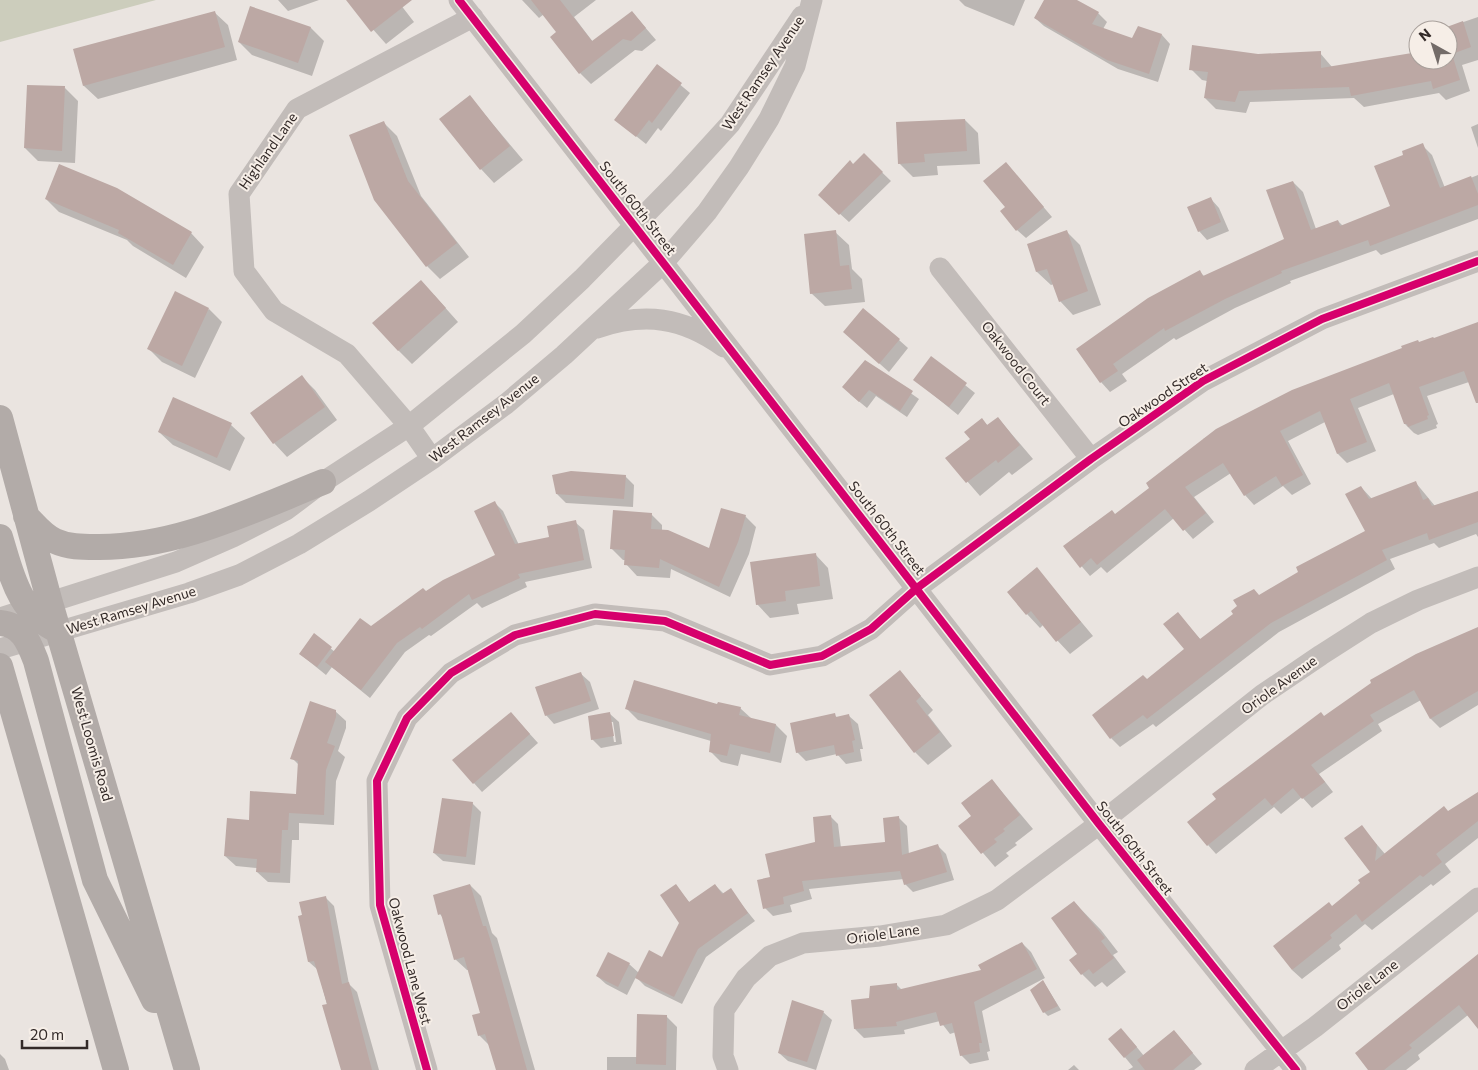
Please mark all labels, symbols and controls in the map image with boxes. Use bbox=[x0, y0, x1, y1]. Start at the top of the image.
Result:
street label: West Ramsey Avenue bbox=[718, 12, 807, 133]
north arrow bbox=[1408, 20, 1458, 70]
text: N bbox=[1415, 25, 1434, 44]
street label: Highland Lane bbox=[235, 109, 300, 193]
street label: South 60th Street bbox=[596, 157, 680, 258]
street label: Oakwood Court bbox=[978, 317, 1055, 408]
street label: Oakwood Street bbox=[1115, 358, 1211, 431]
street label: West Ramsey Avenue bbox=[425, 370, 542, 466]
street label: South 60th Street bbox=[845, 477, 929, 578]
street label: West Ramsey Avenue bbox=[64, 582, 198, 637]
street label: Oriole Avenue bbox=[1238, 651, 1320, 718]
street label: West Loomis Road bbox=[68, 685, 117, 803]
street label: South 60th Street bbox=[1093, 797, 1177, 898]
street label: Oakwood Lane West bbox=[385, 895, 436, 1027]
street label: Oriole Lane bbox=[845, 920, 920, 947]
street label: Oriole Lane bbox=[1333, 955, 1401, 1014]
scale bar bbox=[22, 1018, 88, 1050]
text: 20 m bbox=[30, 1025, 64, 1043]

